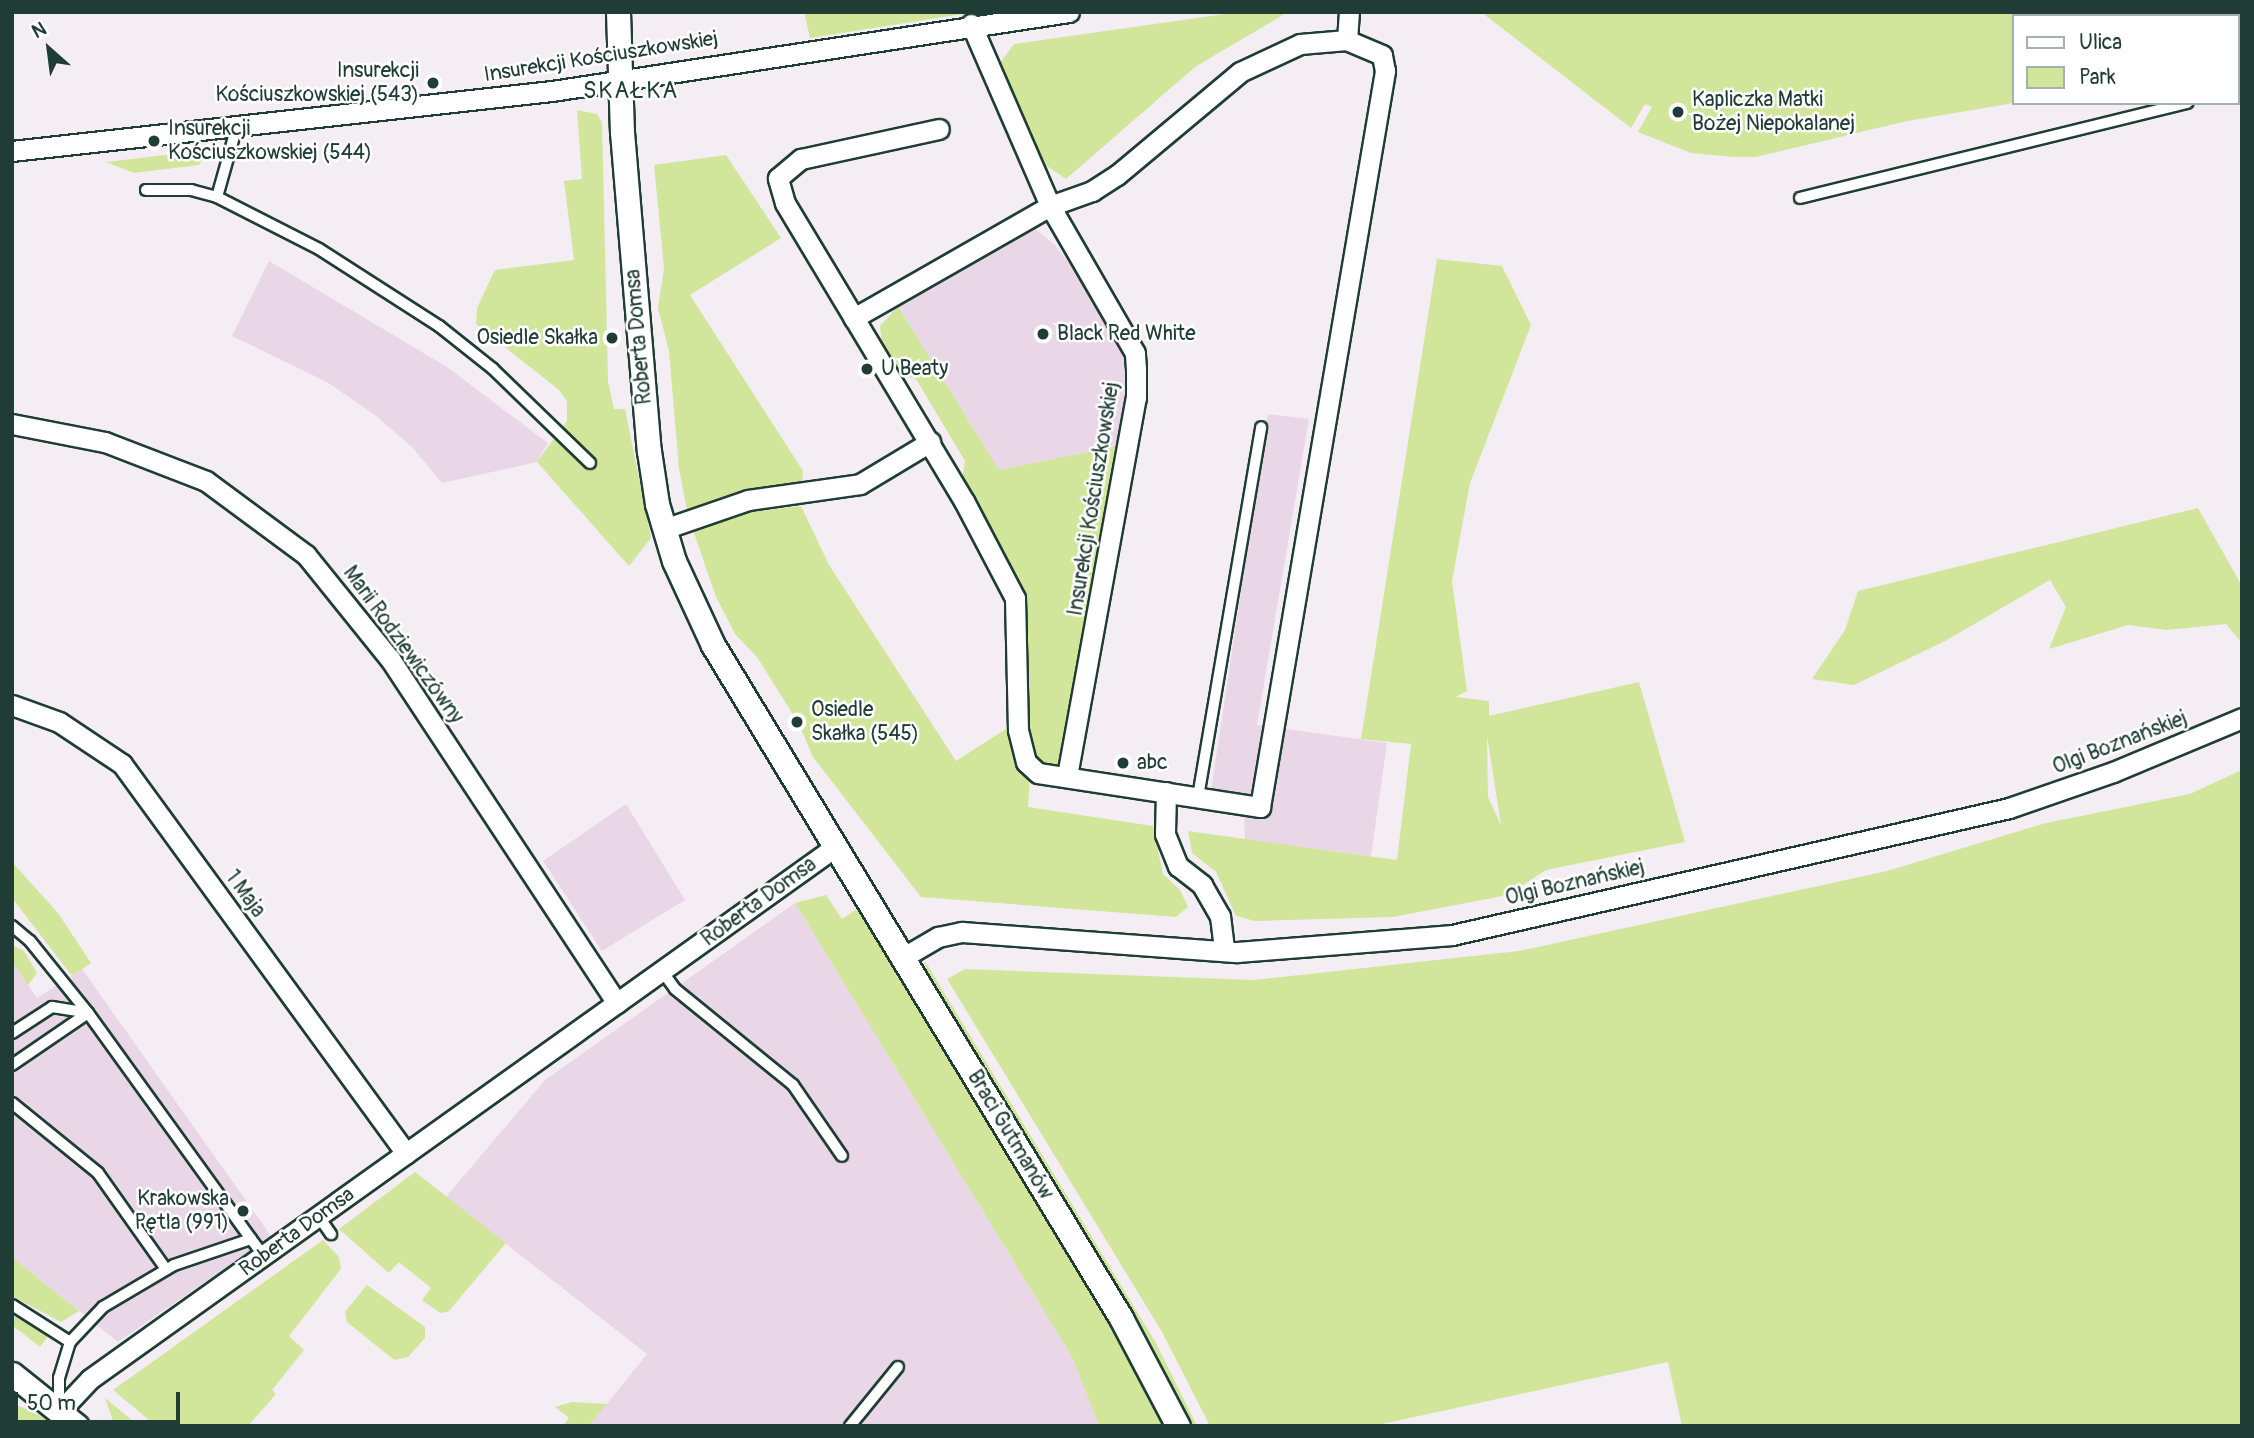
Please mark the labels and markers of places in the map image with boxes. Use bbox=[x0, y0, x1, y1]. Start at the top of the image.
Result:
place label: Insurekcji Kościuszkowskiej (543) bbox=[215, 58, 419, 108]
marker: Insurekcji Kościuszkowskiej (543) bbox=[425, 75, 441, 91]
place label: Kapliczka Matki Bożej Niepokalanej bbox=[1692, 87, 1855, 137]
marker: Kapliczka Matki Bożej Niepokalanej bbox=[1670, 104, 1686, 120]
place label: Insurekcji Kościuszkowskiej (544) bbox=[168, 116, 372, 166]
marker: Insurekcji Kościuszkowskiej (544) bbox=[146, 133, 162, 149]
place label: Black Red White bbox=[1057, 321, 1196, 347]
place label: Osiedle Skałka bbox=[477, 325, 598, 351]
marker: Black Red White bbox=[1035, 326, 1051, 342]
marker: Osiedle Skałka bbox=[604, 330, 620, 346]
place label: U Beaty bbox=[881, 356, 948, 382]
marker: U Beaty bbox=[859, 361, 875, 377]
place label: Osiedle Skałka (545) bbox=[811, 697, 919, 747]
marker: Osiedle Skałka (545) bbox=[789, 714, 805, 730]
place label: abc bbox=[1137, 750, 1168, 776]
marker: abc bbox=[1115, 755, 1131, 771]
place label: Krakowska Pętla (991) bbox=[135, 1186, 229, 1236]
marker: Krakowska Pętla (991) bbox=[235, 1203, 251, 1219]

